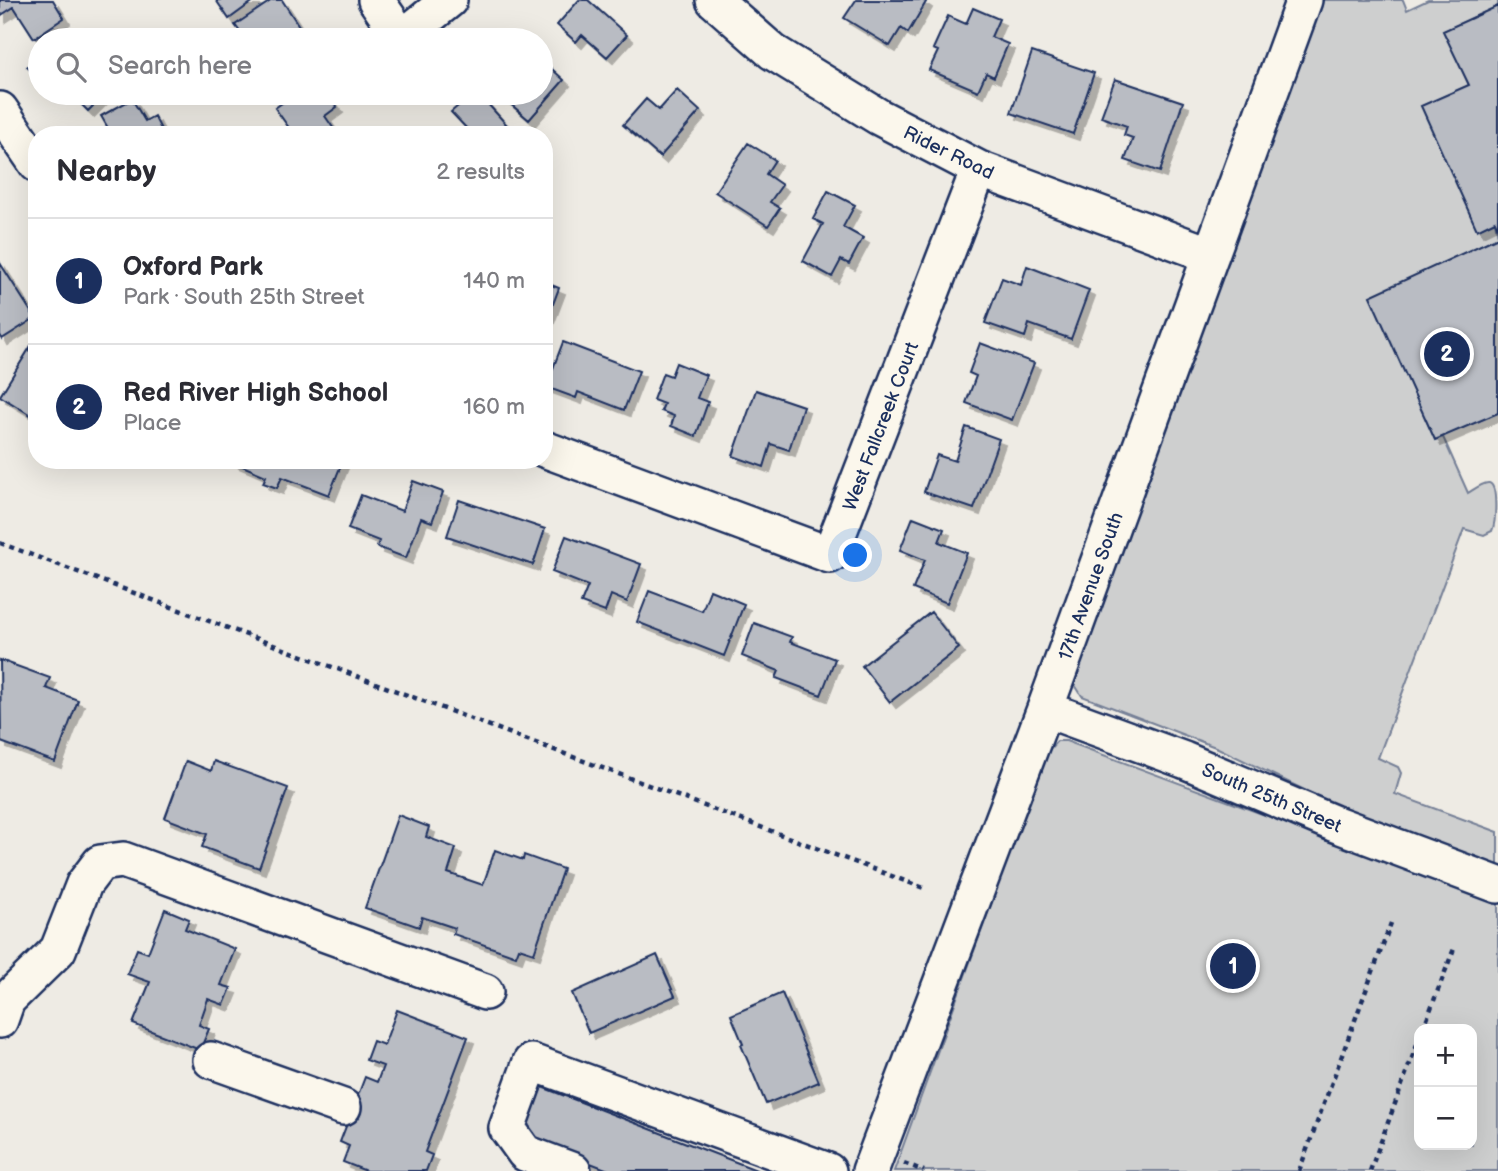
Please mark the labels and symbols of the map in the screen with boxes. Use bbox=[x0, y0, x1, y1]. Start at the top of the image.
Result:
street label: Rider Road bbox=[899, 122, 997, 185]
pin: 2 bbox=[1424, 328, 1470, 380]
street label: West Fallcreek Court bbox=[839, 339, 924, 514]
street label: 17th Avenue South bbox=[1054, 509, 1129, 664]
your location bbox=[838, 538, 872, 572]
street label: South 25th Street bbox=[1198, 759, 1345, 838]
pin: 1 bbox=[1210, 940, 1256, 992]

